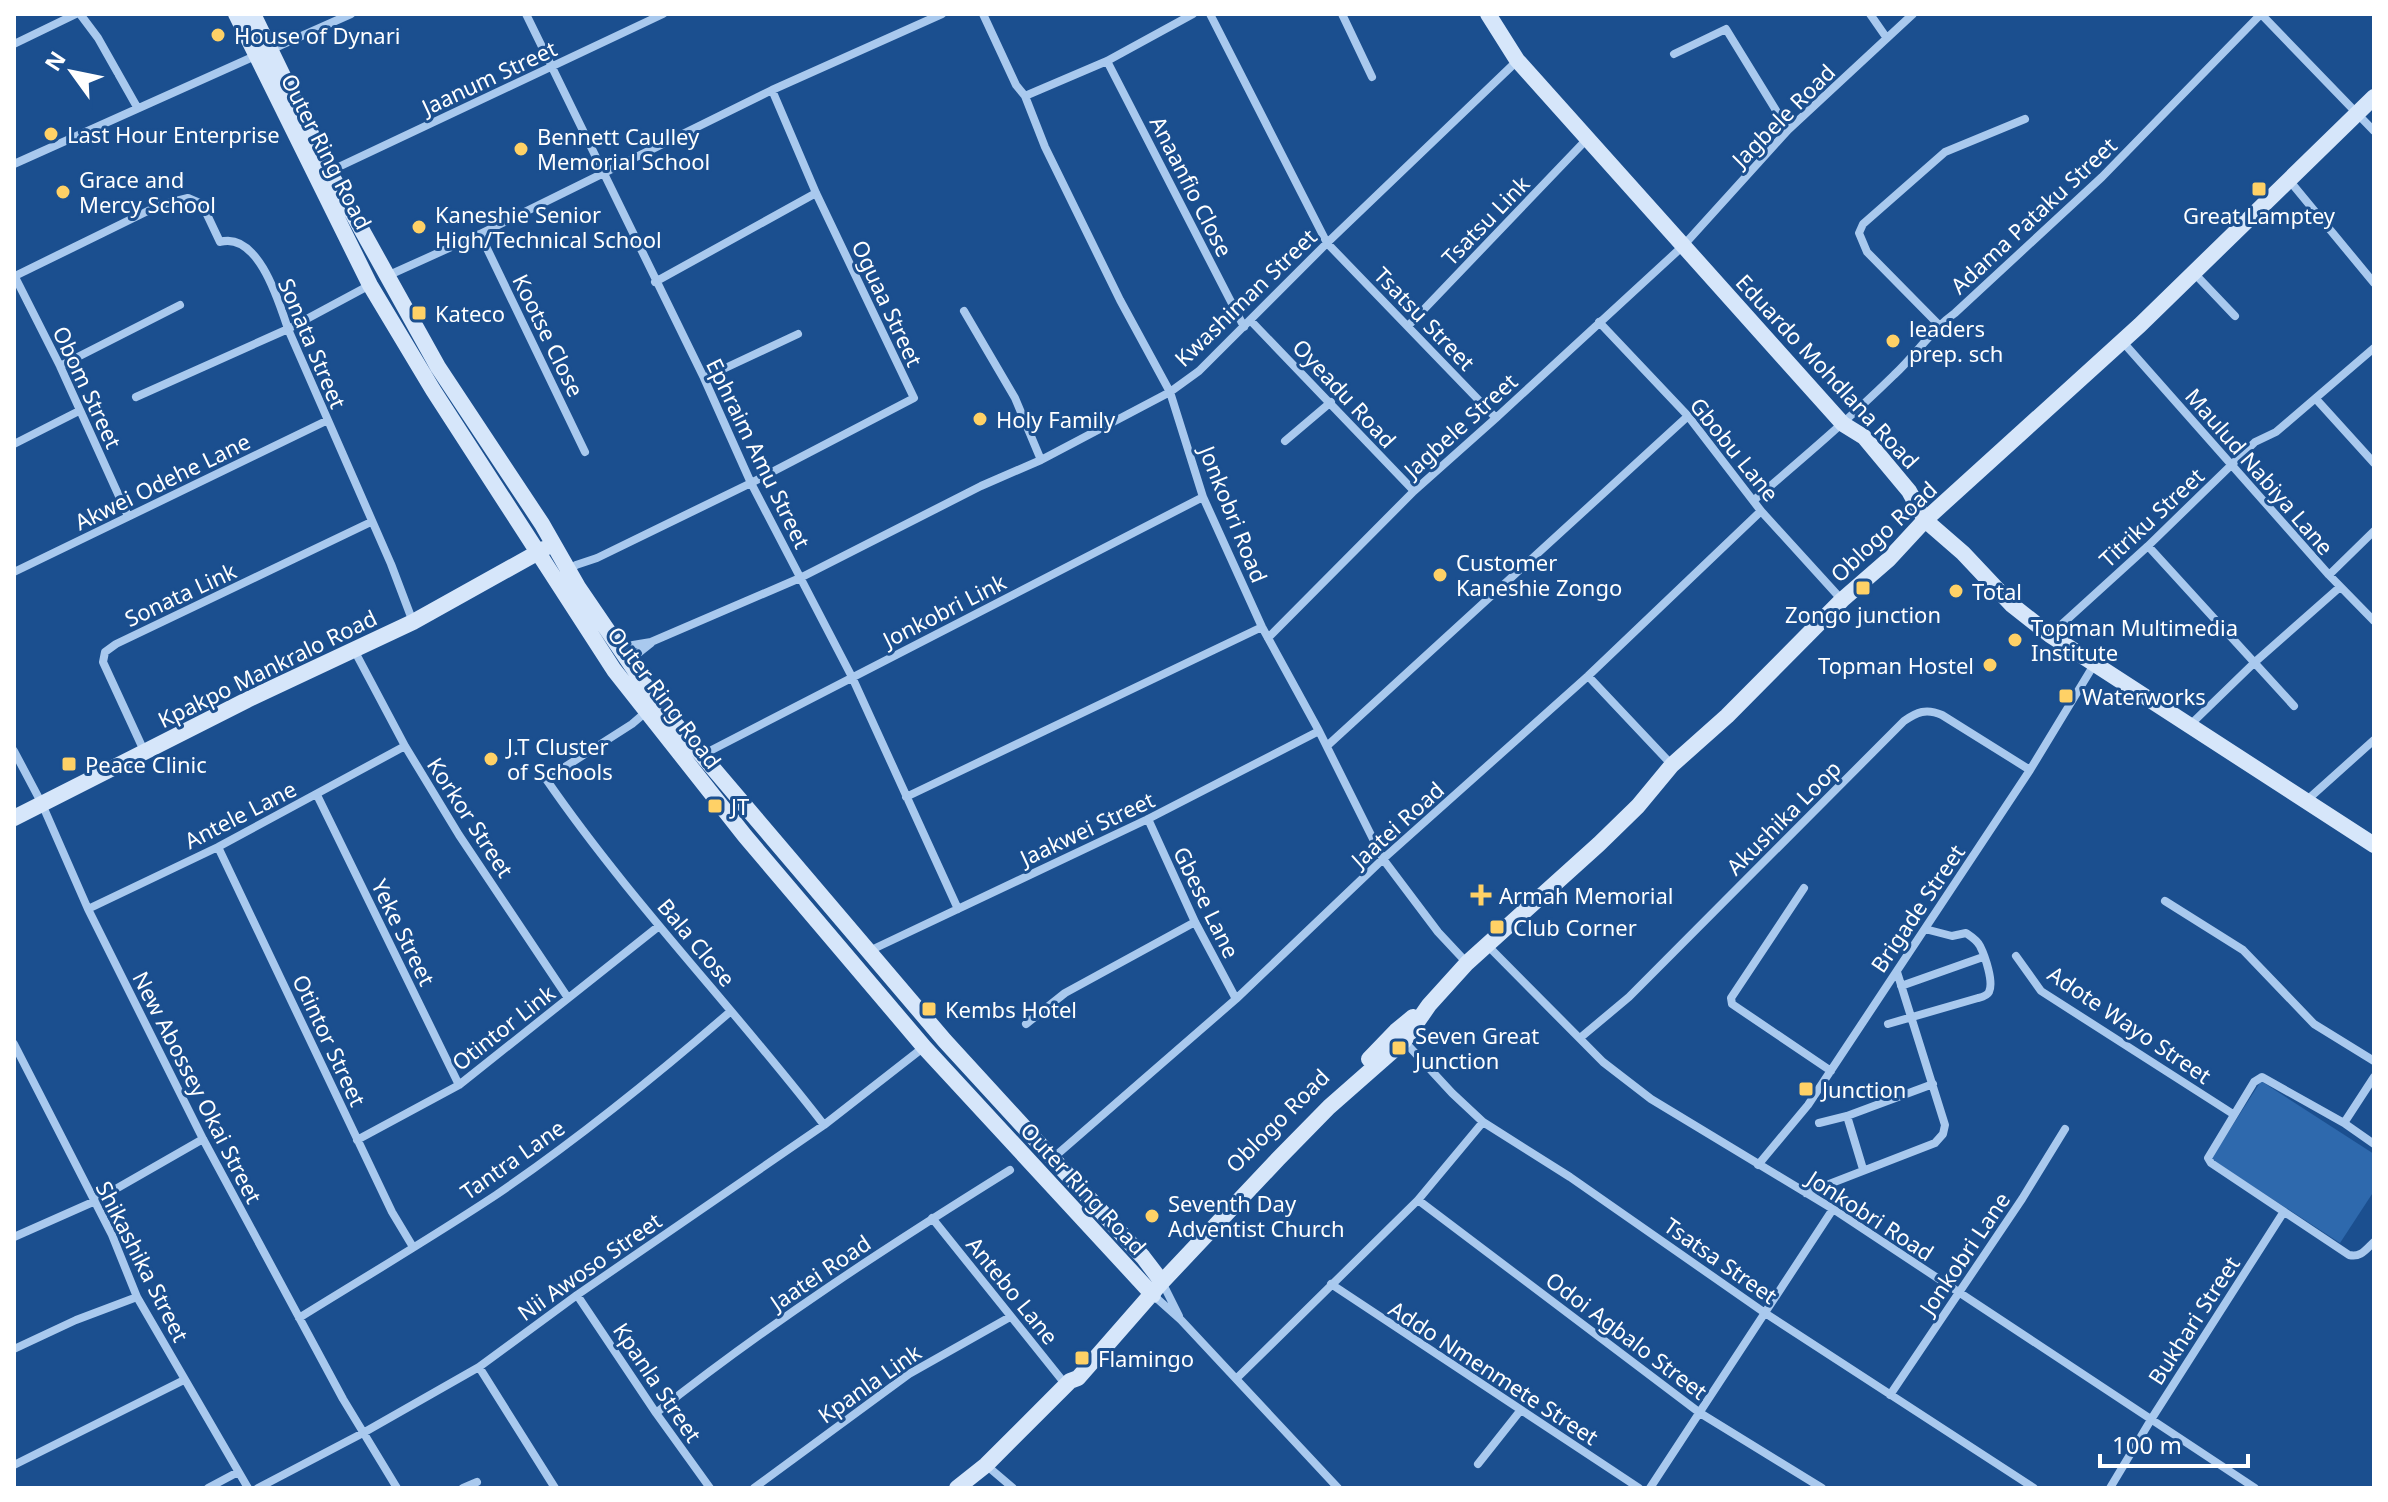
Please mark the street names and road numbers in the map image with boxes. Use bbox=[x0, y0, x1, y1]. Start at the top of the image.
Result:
street label: Jaanum Street bbox=[415, 33, 561, 122]
street label: Jagbele Road bbox=[1723, 57, 1841, 175]
street label: Outer Ring Road bbox=[275, 68, 379, 234]
street label: Anaanfio Close bbox=[1144, 111, 1240, 261]
street label: Adama Pataku Street bbox=[1943, 130, 2123, 300]
street label: Tsatsu Link bbox=[1435, 168, 1536, 271]
street label: Kwashiman Street bbox=[1167, 221, 1323, 373]
street label: Oguaa Street bbox=[846, 235, 930, 371]
street label: Tsatsu Street bbox=[1368, 260, 1482, 376]
street label: Eduardo Mohdlana Road bbox=[1730, 267, 1926, 475]
street label: Kootse Close bbox=[506, 269, 592, 401]
street label: Sonata Street bbox=[272, 273, 354, 413]
street label: Obom Street bbox=[47, 321, 129, 453]
street label: Oyeadu Road bbox=[1287, 332, 1403, 454]
street label: Ephraim Amu Street bbox=[700, 353, 818, 553]
street label: Jagbele Street bbox=[1395, 366, 1523, 485]
street label: Maulud Nabiya Lane bbox=[2179, 381, 2341, 561]
street label: Gbobu Lane bbox=[1684, 391, 1786, 507]
street label: Akwei Odehe Lane bbox=[69, 426, 255, 536]
street label: Jonkobri Road bbox=[1192, 439, 1275, 587]
street label: Titriku Street bbox=[2092, 461, 2210, 573]
street label: Oblogo Road bbox=[1823, 474, 1943, 588]
street label: Sonata Link bbox=[119, 555, 241, 633]
street label: Jonkobri Link bbox=[875, 566, 1011, 655]
street label: Kpakpo Mankralo Road bbox=[153, 602, 381, 734]
street label: Outer Ring Road bbox=[602, 620, 728, 774]
street label: Korkor Street bbox=[421, 751, 521, 883]
street label: Akushika Loop bbox=[1719, 753, 1847, 881]
street label: Antele Lane bbox=[179, 773, 301, 855]
street label: Jaatei Road bbox=[1343, 774, 1450, 875]
street label: Jaakwei Street bbox=[1013, 784, 1159, 873]
street label: Brigade Street bbox=[1863, 838, 1971, 978]
street label: Gbese Lane bbox=[1167, 841, 1247, 963]
street label: Yeke Street bbox=[365, 874, 443, 990]
street label: Bala Close bbox=[651, 892, 743, 992]
street label: Adote Wayo Street bbox=[2042, 958, 2218, 1090]
street label: New Abossey Okai Street bbox=[126, 966, 270, 1208]
street label: Otintor Street bbox=[286, 969, 374, 1111]
street label: Otintor Link bbox=[445, 977, 561, 1077]
street label: Oblogo Road bbox=[1219, 1062, 1335, 1178]
street label: Tantra Lane bbox=[454, 1112, 570, 1206]
street label: Outer Ring Road bbox=[1015, 1115, 1153, 1261]
street label: Jonkobri Road bbox=[1800, 1162, 1940, 1267]
street label: Shikashika Street bbox=[90, 1176, 196, 1346]
street label: Jonkobri Lane bbox=[1911, 1186, 2016, 1322]
street label: Nii Awoso Street bbox=[511, 1205, 667, 1327]
street label: Tsatsa Street bbox=[1658, 1210, 1784, 1310]
street label: Jaatei Road bbox=[762, 1227, 876, 1318]
street label: Antebo Lane bbox=[960, 1230, 1066, 1350]
street label: Bukhari Street bbox=[2140, 1250, 2246, 1390]
street label: Odoi Agbalo Street bbox=[1540, 1264, 1714, 1406]
street label: Addo Nmenmete Street bbox=[1384, 1293, 1604, 1451]
street label: Kpanla Street bbox=[607, 1316, 709, 1448]
street label: Kpanla Link bbox=[812, 1336, 927, 1430]

